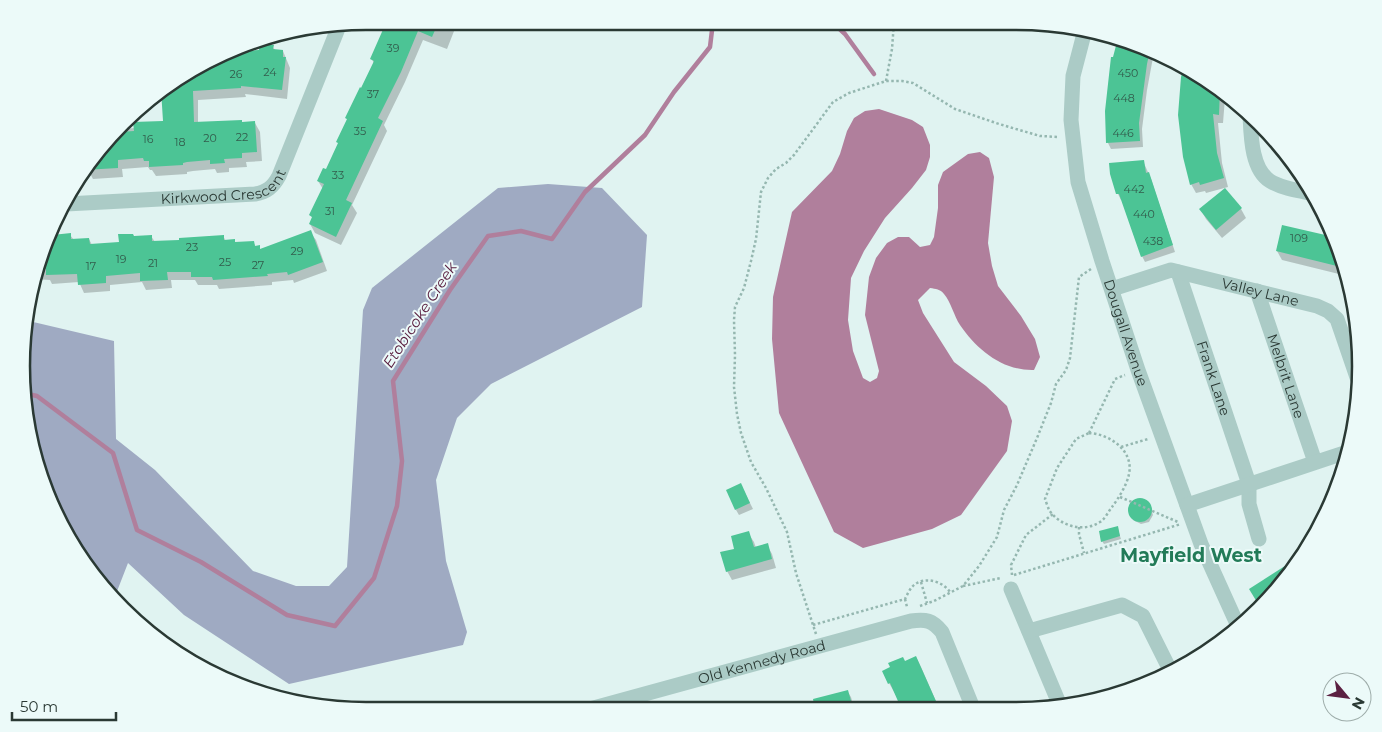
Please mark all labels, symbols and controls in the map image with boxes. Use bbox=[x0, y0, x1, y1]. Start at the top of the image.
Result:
house number: 39 bbox=[387, 41, 400, 55]
house number: 24 bbox=[263, 65, 277, 79]
house number: 450 bbox=[1118, 66, 1138, 80]
house number: 26 bbox=[230, 67, 243, 81]
house number: 37 bbox=[367, 87, 379, 101]
house number: 448 bbox=[1113, 91, 1135, 105]
house number: 35 bbox=[354, 124, 366, 138]
house number: 446 bbox=[1112, 126, 1134, 140]
house number: 22 bbox=[236, 130, 248, 144]
house number: 20 bbox=[203, 131, 217, 145]
house number: 16 bbox=[143, 132, 154, 146]
house number: 18 bbox=[175, 135, 186, 149]
street label: Kirkwood Crescent bbox=[160, 166, 290, 208]
house number: 33 bbox=[332, 168, 344, 182]
house number: 442 bbox=[1124, 182, 1144, 196]
house number: 31 bbox=[325, 204, 335, 218]
house number: 440 bbox=[1133, 207, 1155, 221]
house number: 109 bbox=[1290, 231, 1308, 245]
house number: 438 bbox=[1143, 234, 1163, 248]
house number: 23 bbox=[186, 240, 198, 254]
house number: 29 bbox=[291, 244, 304, 258]
house number: 19 bbox=[116, 252, 127, 266]
house number: 25 bbox=[219, 255, 231, 269]
house number: 21 bbox=[148, 256, 158, 270]
water label: Etobicoke Creek bbox=[378, 257, 461, 371]
house number: 27 bbox=[252, 258, 264, 272]
house number: 17 bbox=[86, 259, 96, 273]
street label: Valley Lane bbox=[1220, 274, 1301, 310]
street label: Dougall Avenue bbox=[1100, 277, 1152, 389]
street label: Melbrit Lane bbox=[1263, 332, 1309, 421]
street label: Frank Lane bbox=[1193, 338, 1234, 418]
district label: Mayfield West bbox=[1120, 544, 1262, 567]
street label: Old Kennedy Road bbox=[696, 636, 827, 688]
north arrow bbox=[1322, 672, 1372, 722]
scale bar bbox=[12, 690, 116, 722]
text: N bbox=[1348, 694, 1369, 713]
text: 50 m bbox=[20, 697, 58, 716]

